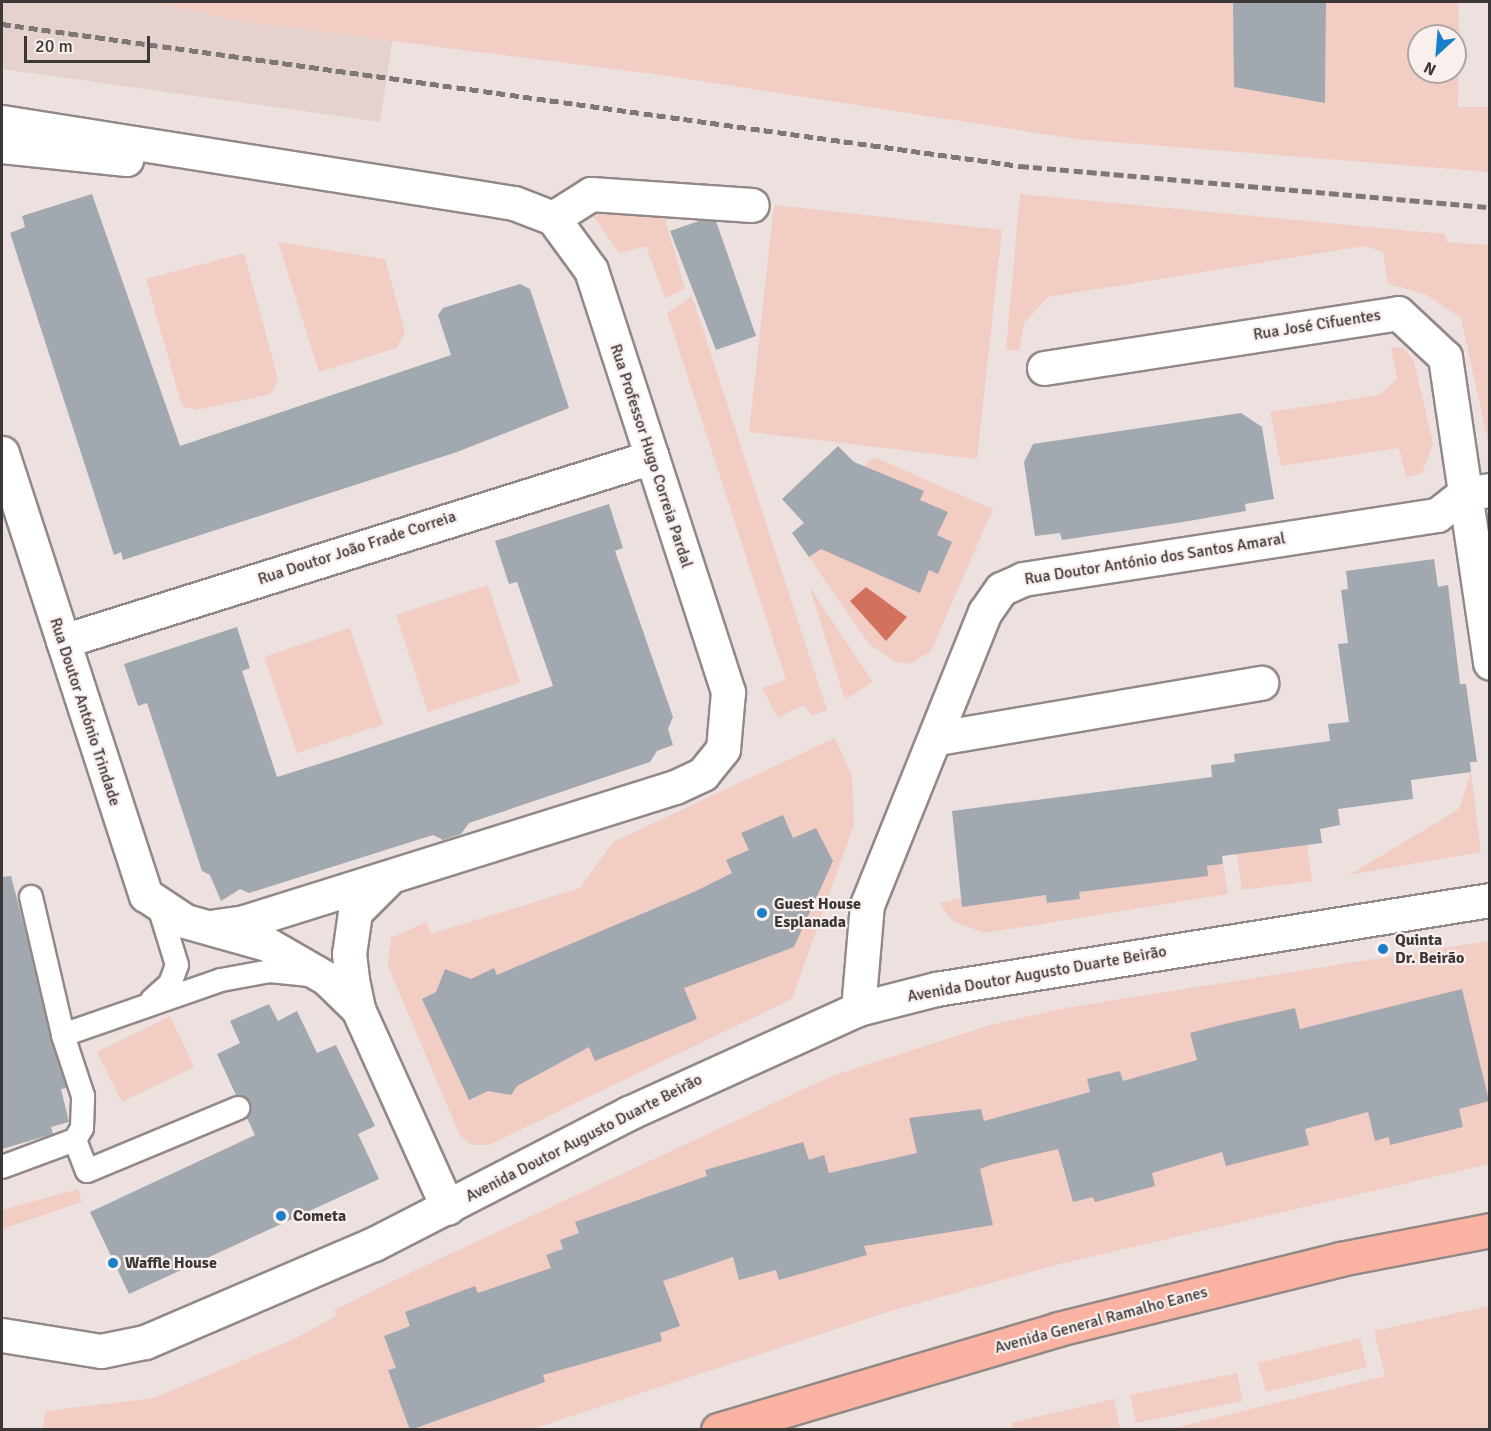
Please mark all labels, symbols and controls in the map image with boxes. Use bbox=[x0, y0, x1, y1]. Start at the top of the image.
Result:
scale bar bbox=[27, 24, 153, 62]
north arrow bbox=[1407, 24, 1467, 84]
text: 20 m bbox=[35, 35, 73, 57]
text: N bbox=[1421, 57, 1439, 80]
street label: Rua José Cifuentes bbox=[1252, 305, 1382, 345]
street label: Rua Professor Hugo Correia Pardal bbox=[606, 342, 696, 570]
street label: Rua Doutor João Frade Correia bbox=[255, 507, 459, 589]
street label: Rua Doutor António dos Santos Amaral bbox=[1023, 529, 1287, 589]
street label: Rua Doutor António Trindade bbox=[45, 615, 125, 809]
place label: Guest House Esplanada bbox=[774, 894, 861, 932]
marker: Guest House Esplanada bbox=[755, 906, 769, 920]
place label: Quinta Dr. Beirão bbox=[1395, 930, 1464, 968]
street label: Avenida Doutor Augusto Duarte Beirão bbox=[906, 942, 1168, 1006]
marker: Quinta Dr. Beirão bbox=[1376, 942, 1390, 956]
street label: Avenida Doutor Augusto Duarte Beirão bbox=[463, 1070, 705, 1206]
place label: Cometa bbox=[293, 1206, 346, 1226]
marker: Cometa bbox=[274, 1209, 288, 1223]
place label: Waffle House bbox=[125, 1253, 217, 1273]
marker: Waffle House bbox=[106, 1256, 120, 1270]
street label: Avenida General Ramalho Eanes bbox=[993, 1282, 1209, 1358]

